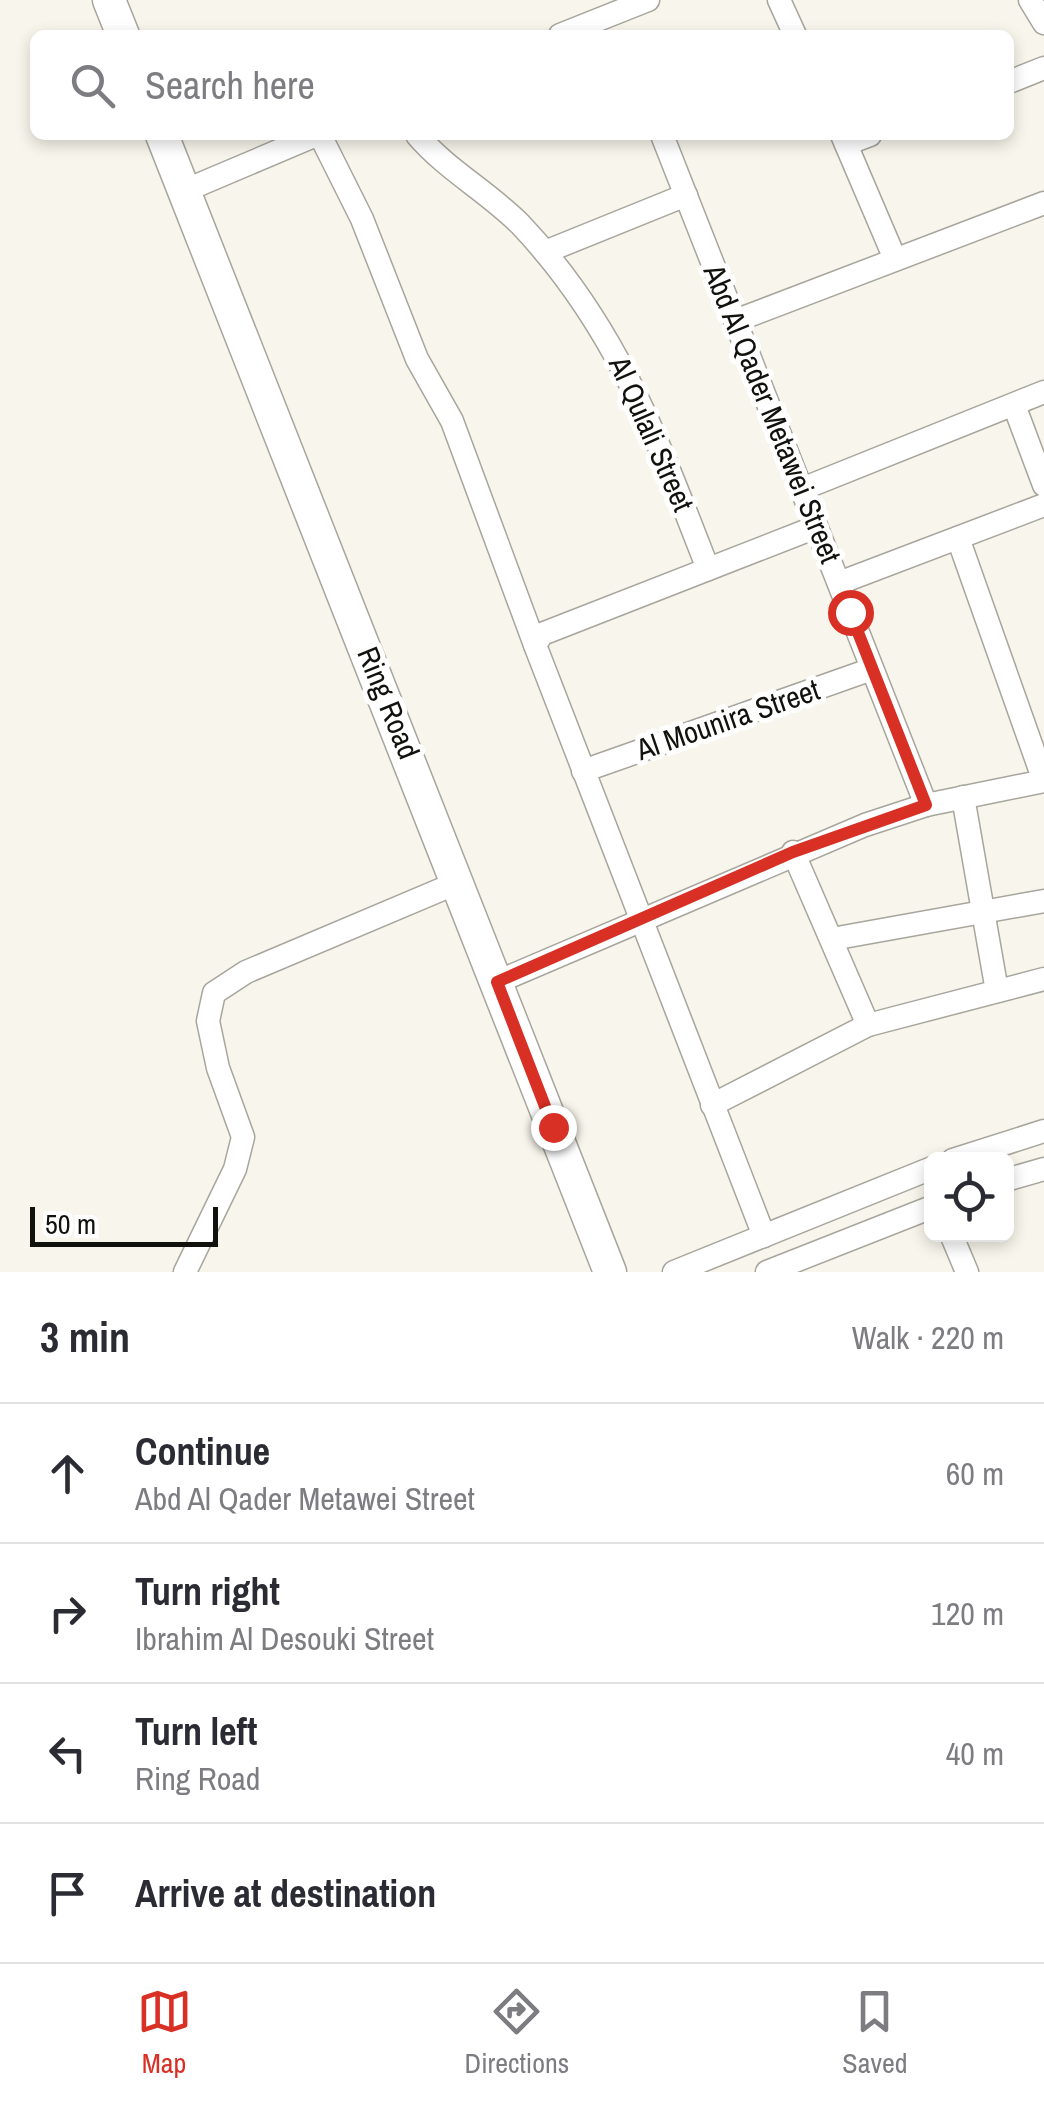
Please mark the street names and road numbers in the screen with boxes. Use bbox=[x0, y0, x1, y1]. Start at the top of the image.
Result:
street label: Abd Al Qader Metawei Street bbox=[694, 257, 851, 569]
street label: Al Qulali Street bbox=[600, 349, 704, 517]
street label: Ring Road bbox=[348, 641, 429, 765]
street label: Al Mounira Street bbox=[630, 669, 825, 769]

